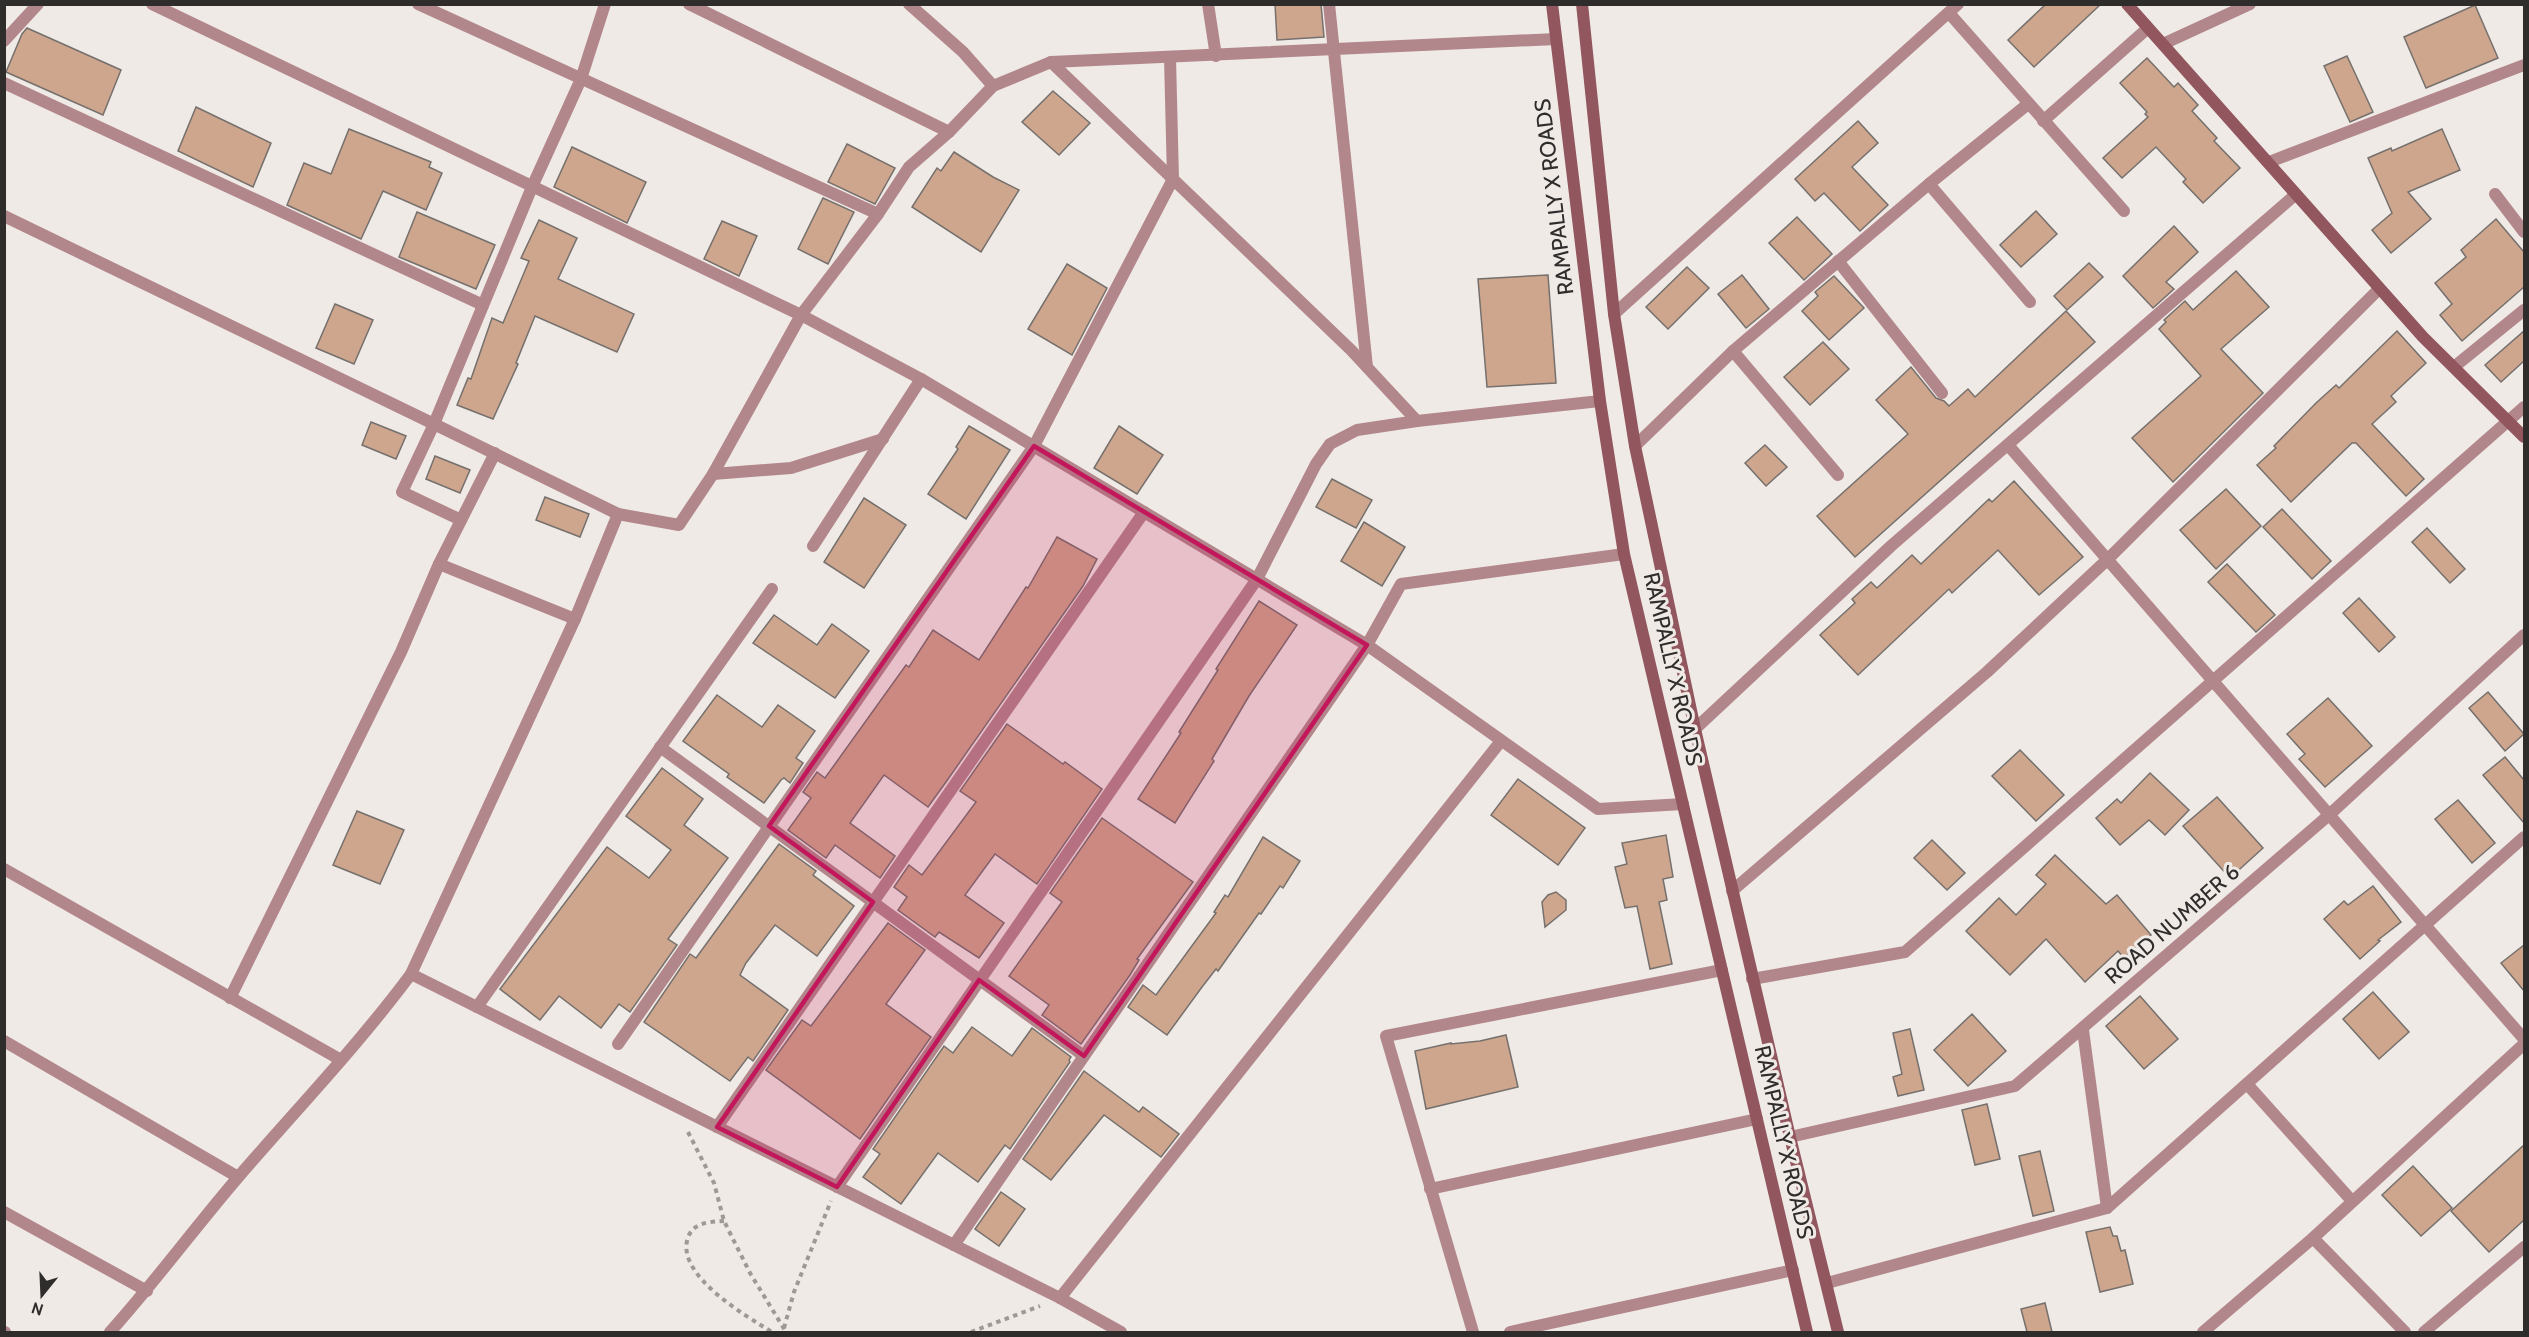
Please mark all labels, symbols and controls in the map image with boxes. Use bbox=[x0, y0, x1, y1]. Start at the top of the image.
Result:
street label: RAMPALLY X ROADS bbox=[1529, 97, 1579, 297]
street label: RAMPALLY X ROADS bbox=[1638, 570, 1708, 768]
street label: ROAD NUMBER 6 bbox=[2099, 858, 2245, 990]
street label: RAMPALLY X ROADS bbox=[1749, 1043, 1819, 1241]
north arrow bbox=[12, 1265, 72, 1325]
text: N bbox=[29, 1298, 46, 1320]

